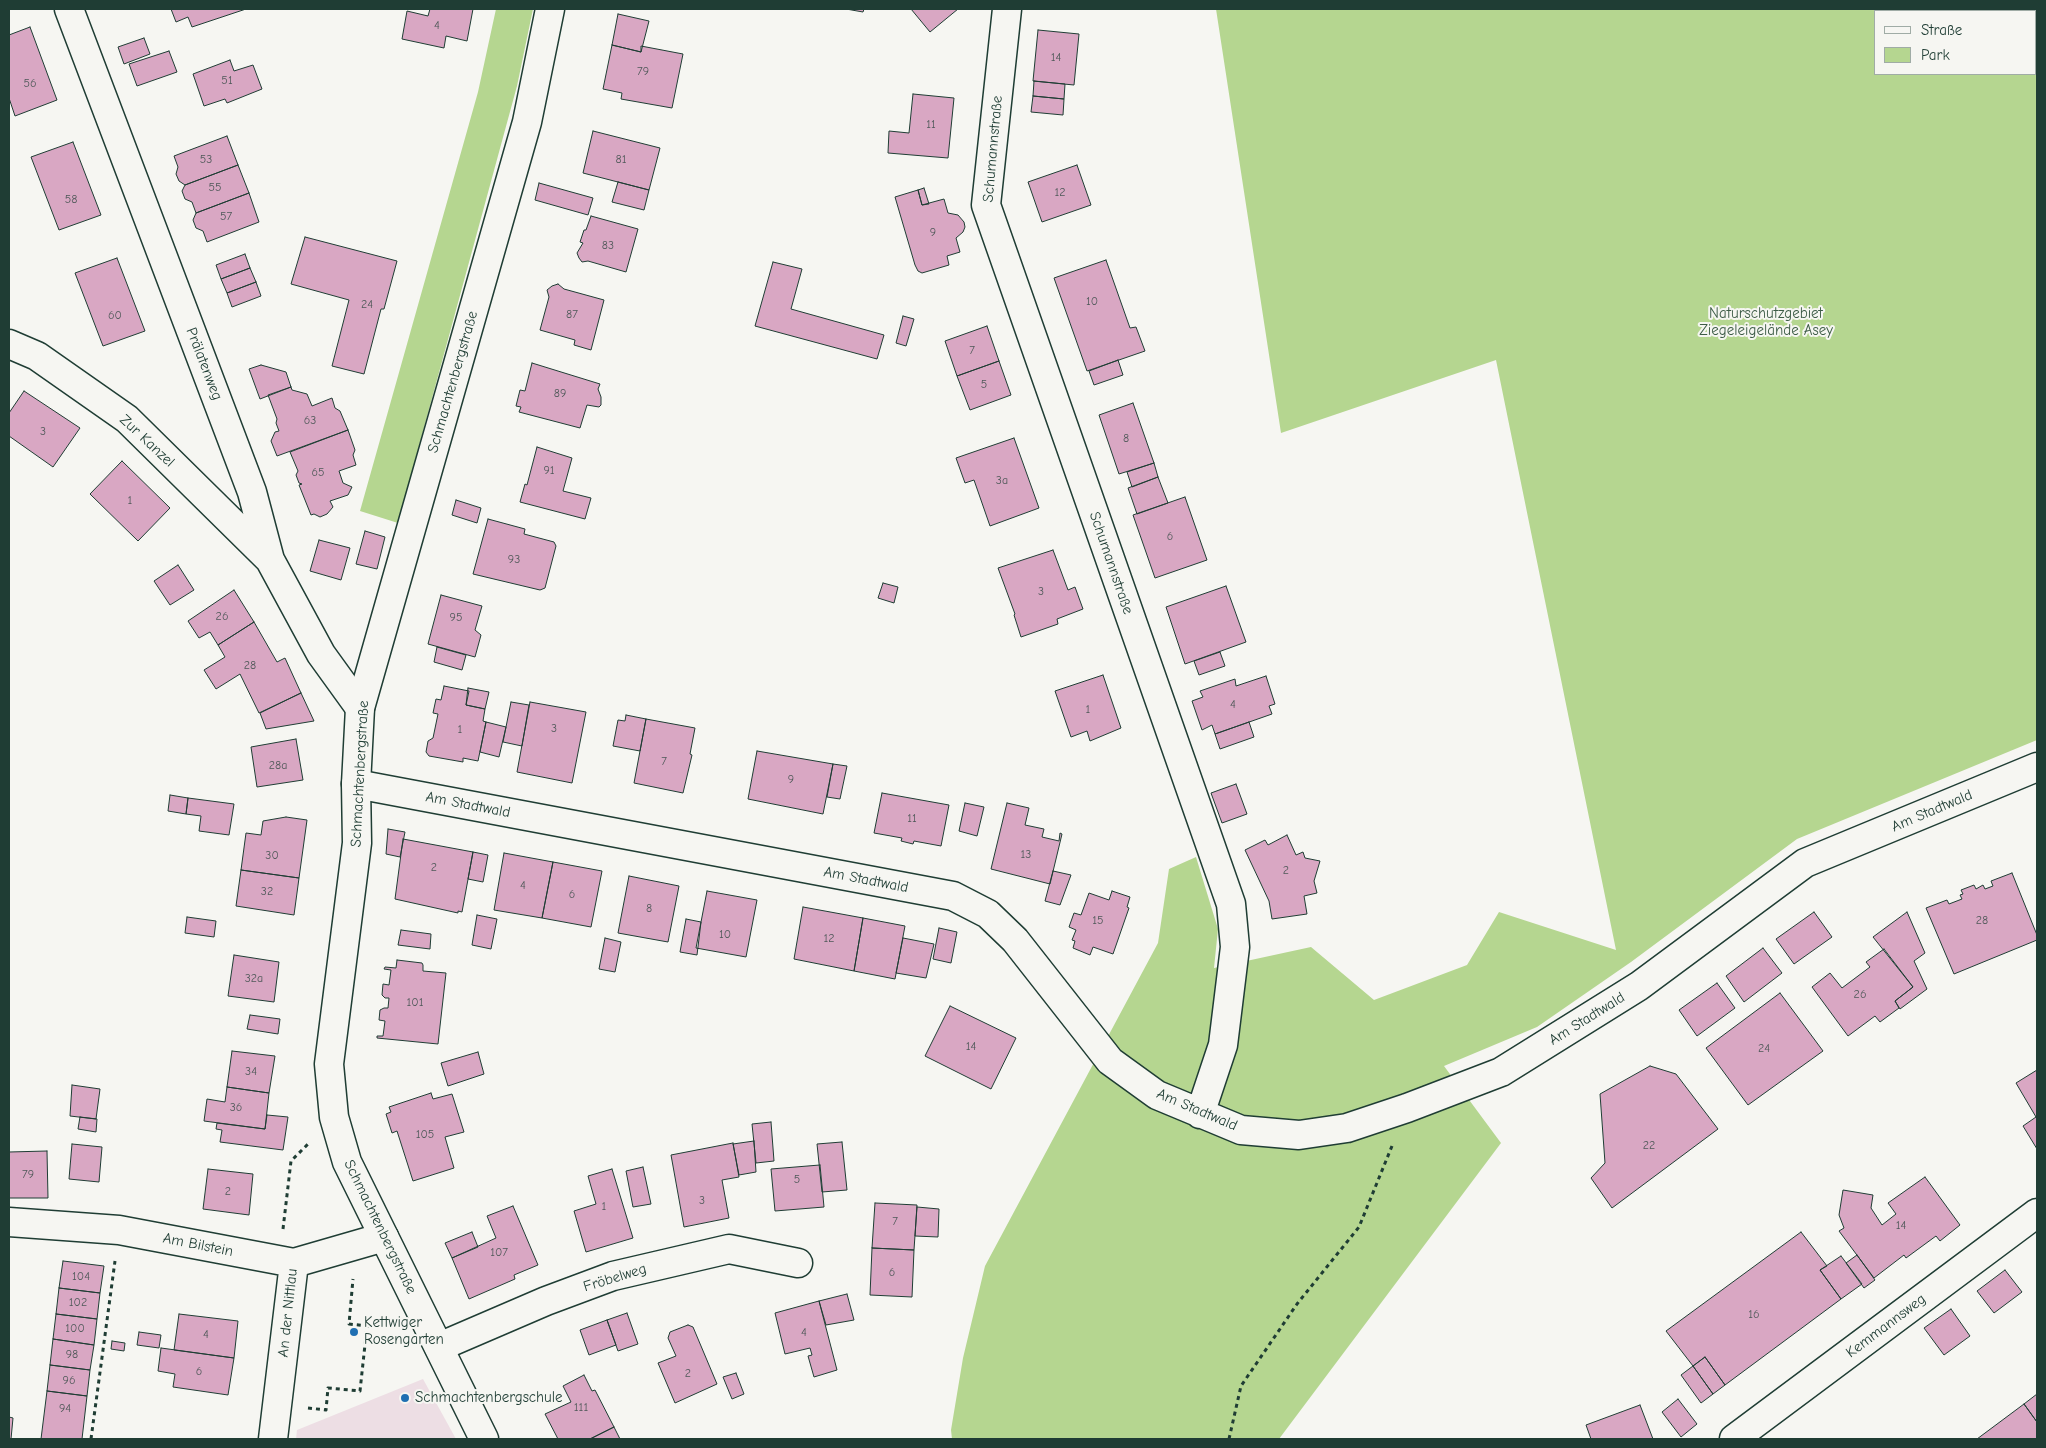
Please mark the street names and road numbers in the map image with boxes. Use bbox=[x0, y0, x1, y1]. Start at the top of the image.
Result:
street label: Schumannstraße bbox=[979, 95, 1007, 203]
street label: Schmachtenbergstraße bbox=[424, 309, 482, 455]
street label: Prälatenweg bbox=[182, 325, 226, 403]
street label: Zur Kanzel bbox=[116, 411, 178, 471]
street label: Schumannstraße bbox=[1085, 509, 1137, 617]
street label: Schmachtenbergstraße bbox=[347, 700, 373, 848]
street label: Am Stadtwald bbox=[1889, 786, 1975, 836]
street label: Am Stadtwald bbox=[424, 788, 512, 822]
street label: Am Stadtwald bbox=[822, 863, 910, 897]
street label: Am Stadtwald bbox=[1546, 989, 1628, 1049]
street label: Am Stadtwald bbox=[1154, 1085, 1240, 1135]
street label: Schmachtenbergstraße bbox=[340, 1157, 420, 1297]
street label: Am Bilstein bbox=[161, 1229, 235, 1261]
street label: Fröbelweg bbox=[581, 1260, 649, 1296]
street label: An der Nittlau bbox=[274, 1268, 302, 1358]
street label: Kemmannsweg bbox=[1842, 1290, 1930, 1362]

